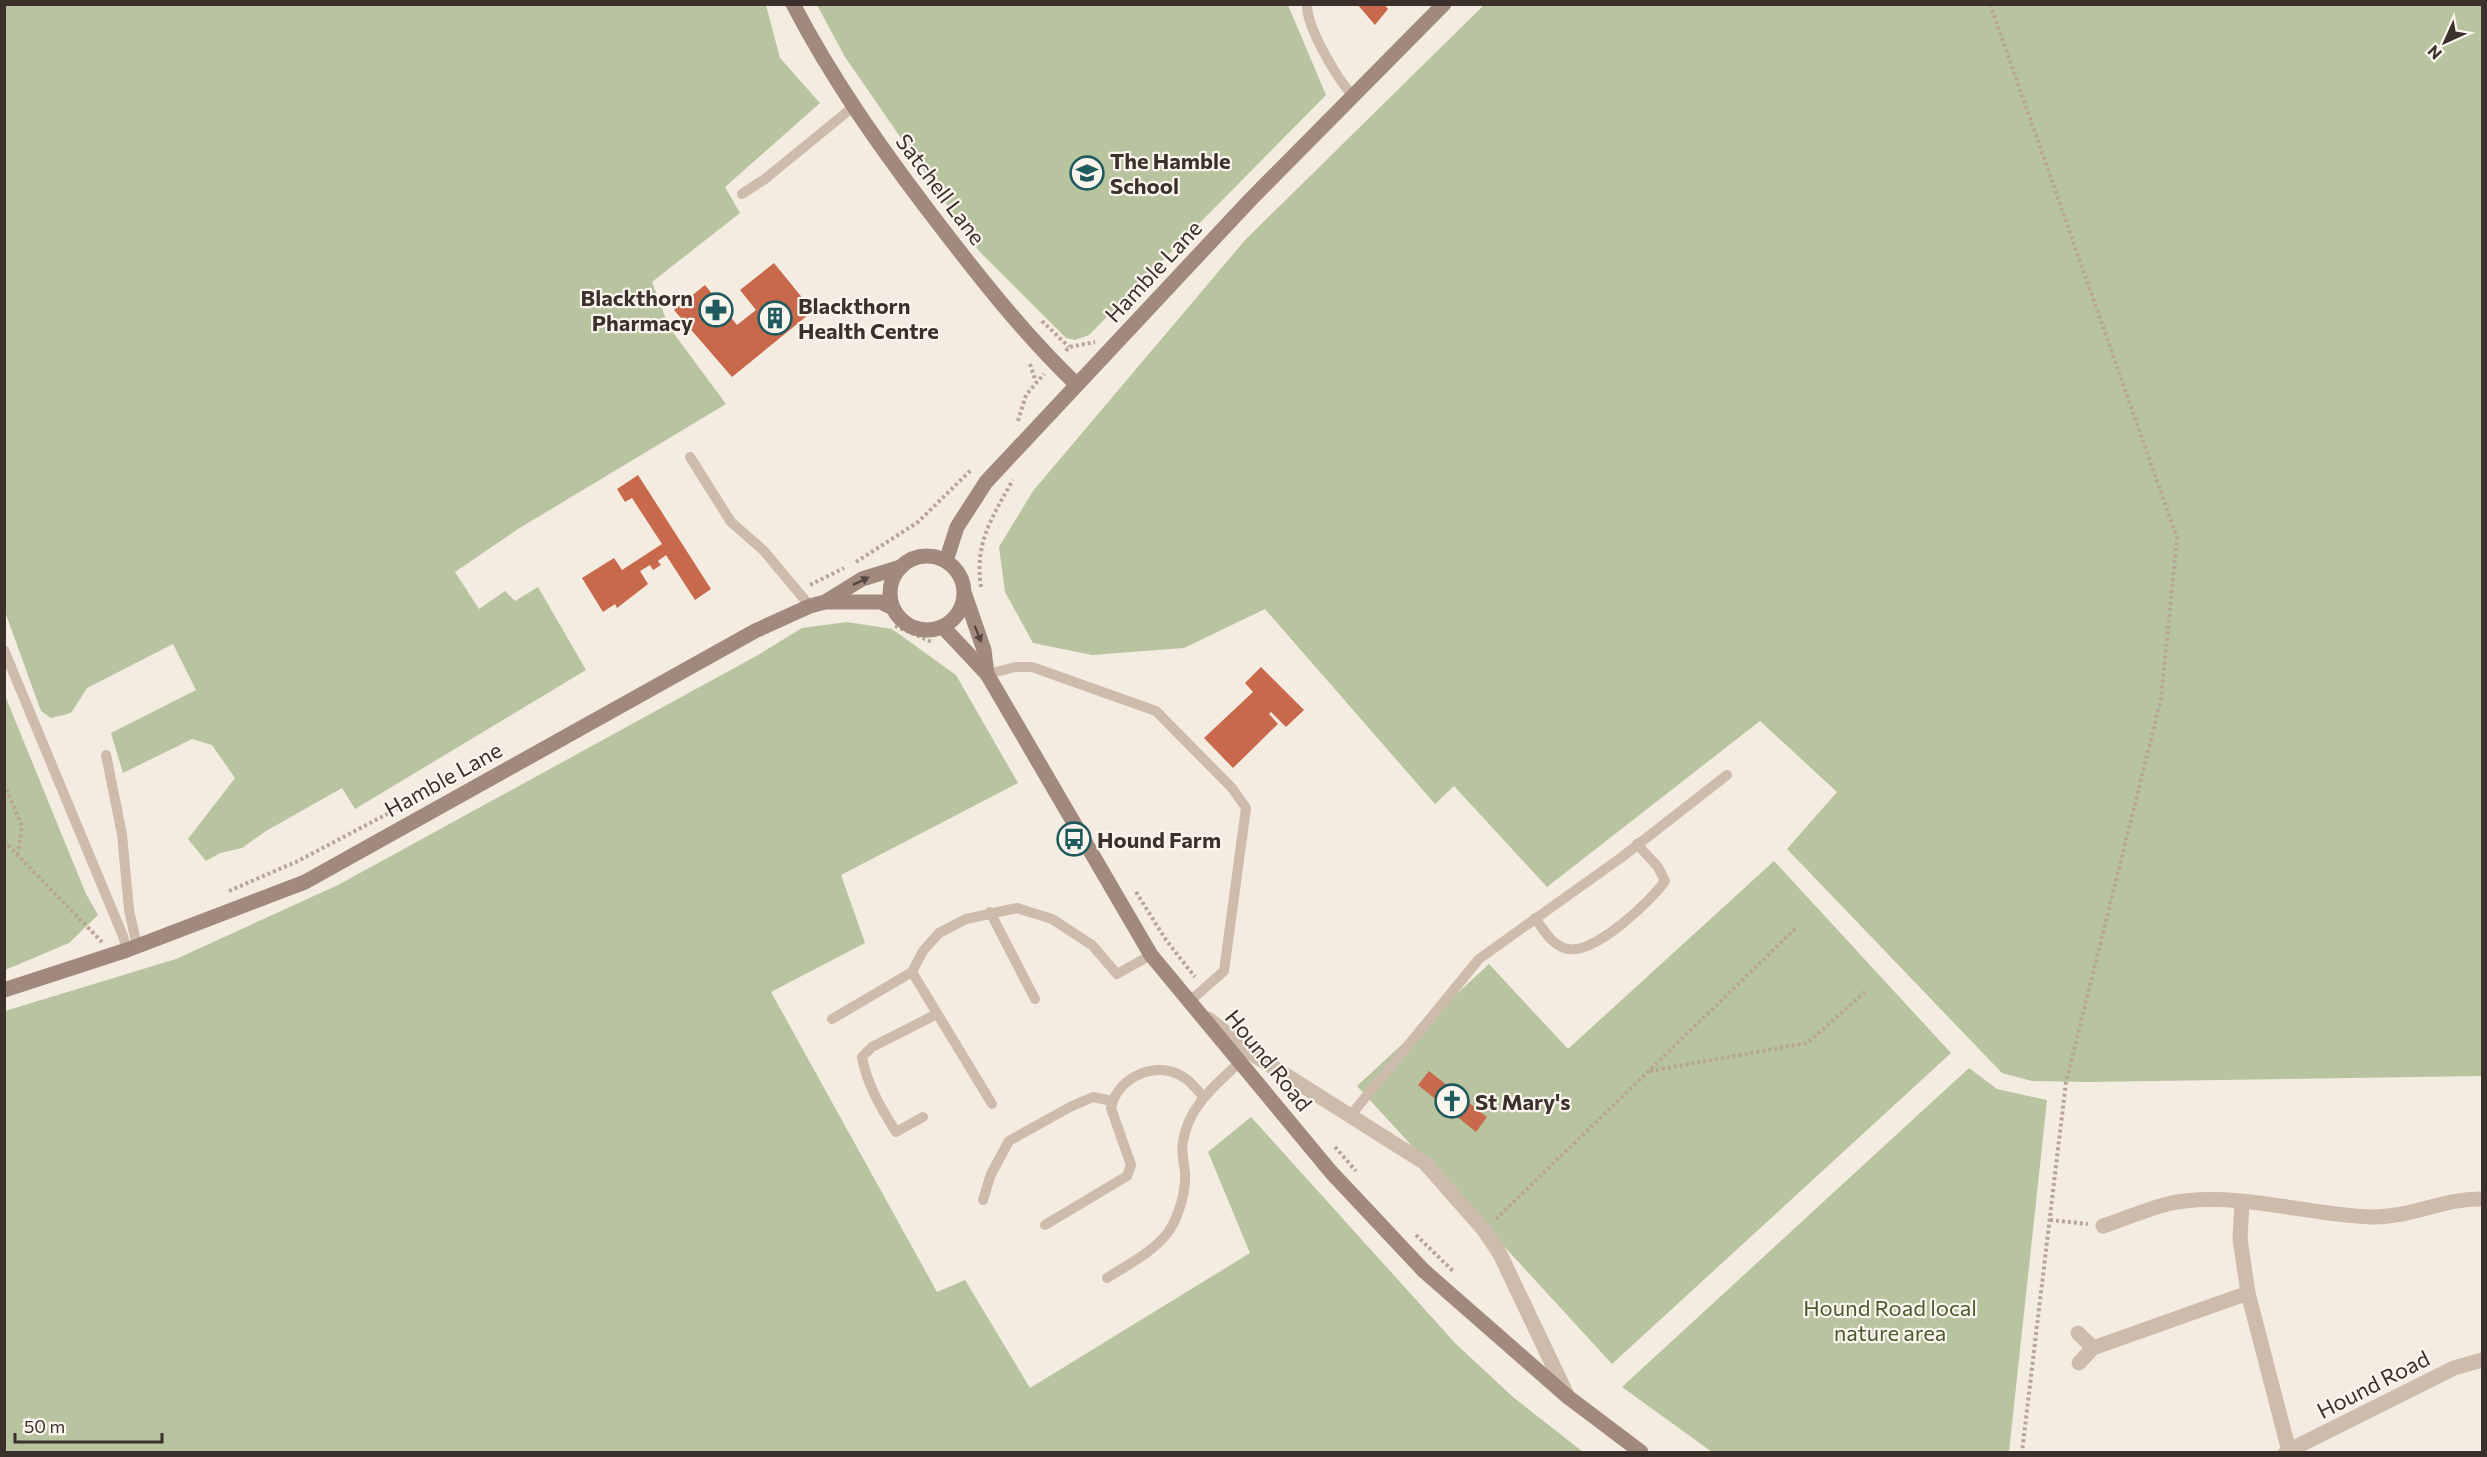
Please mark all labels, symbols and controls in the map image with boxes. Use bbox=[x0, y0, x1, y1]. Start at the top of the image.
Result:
north arrow bbox=[2415, 12, 2475, 72]
text: N bbox=[2423, 42, 2445, 64]
street label: Satchell Lane bbox=[890, 128, 992, 250]
place label: The Hamble School bbox=[1110, 147, 1231, 199]
school or university icon: The Hamble School bbox=[1069, 155, 1105, 191]
street label: Hamble Lane bbox=[1099, 214, 1207, 328]
place label: Blackthorn Pharmacy bbox=[581, 284, 693, 336]
pharmacy icon: Blackthorn Pharmacy bbox=[698, 292, 734, 328]
place label: Blackthorn Health Centre bbox=[798, 292, 939, 344]
building icon: Blackthorn Health Centre bbox=[757, 300, 793, 336]
one-way arrow bbox=[852, 576, 870, 586]
one-way arrow bbox=[974, 625, 983, 643]
street label: Hamble Lane bbox=[380, 736, 506, 822]
bus stop icon: Hound Farm bbox=[1056, 821, 1092, 857]
place label: Hound Farm bbox=[1097, 826, 1221, 853]
street label: Hound Road bbox=[1220, 1004, 1318, 1116]
church icon: St Mary's bbox=[1434, 1083, 1470, 1119]
place label: St Mary's bbox=[1475, 1088, 1570, 1115]
park label: Hound Road local nature area bbox=[1803, 1294, 1977, 1346]
street label: Hound Road bbox=[2312, 1344, 2434, 1424]
scale bar bbox=[15, 1406, 162, 1444]
text: 50 m bbox=[24, 1415, 65, 1437]

